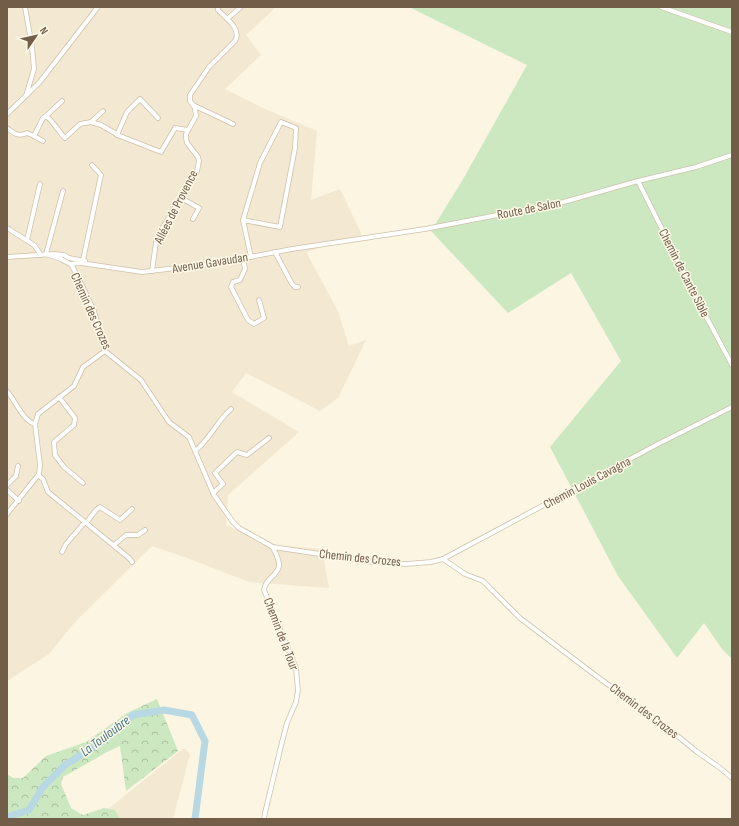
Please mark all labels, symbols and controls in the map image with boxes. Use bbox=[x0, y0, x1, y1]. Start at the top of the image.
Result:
north arrow bbox=[16, 16, 56, 56]
text: N bbox=[37, 25, 51, 37]
street label: Allées de Provence bbox=[150, 167, 201, 248]
street label: Route de Salon bbox=[496, 195, 562, 223]
street label: Chemin de Cante Sible bbox=[655, 226, 713, 320]
street label: Avenue Gavaudan bbox=[170, 249, 249, 277]
street label: Chemin des Crozes bbox=[67, 270, 115, 352]
street label: Chemin Louis Cavagna bbox=[541, 453, 633, 513]
street label: Chemin des Crozes bbox=[318, 546, 402, 570]
street label: Chemin de la Tour bbox=[260, 595, 302, 673]
street label: Chemin des Crozes bbox=[606, 680, 682, 742]
water label: La Touloubre bbox=[77, 712, 134, 760]

